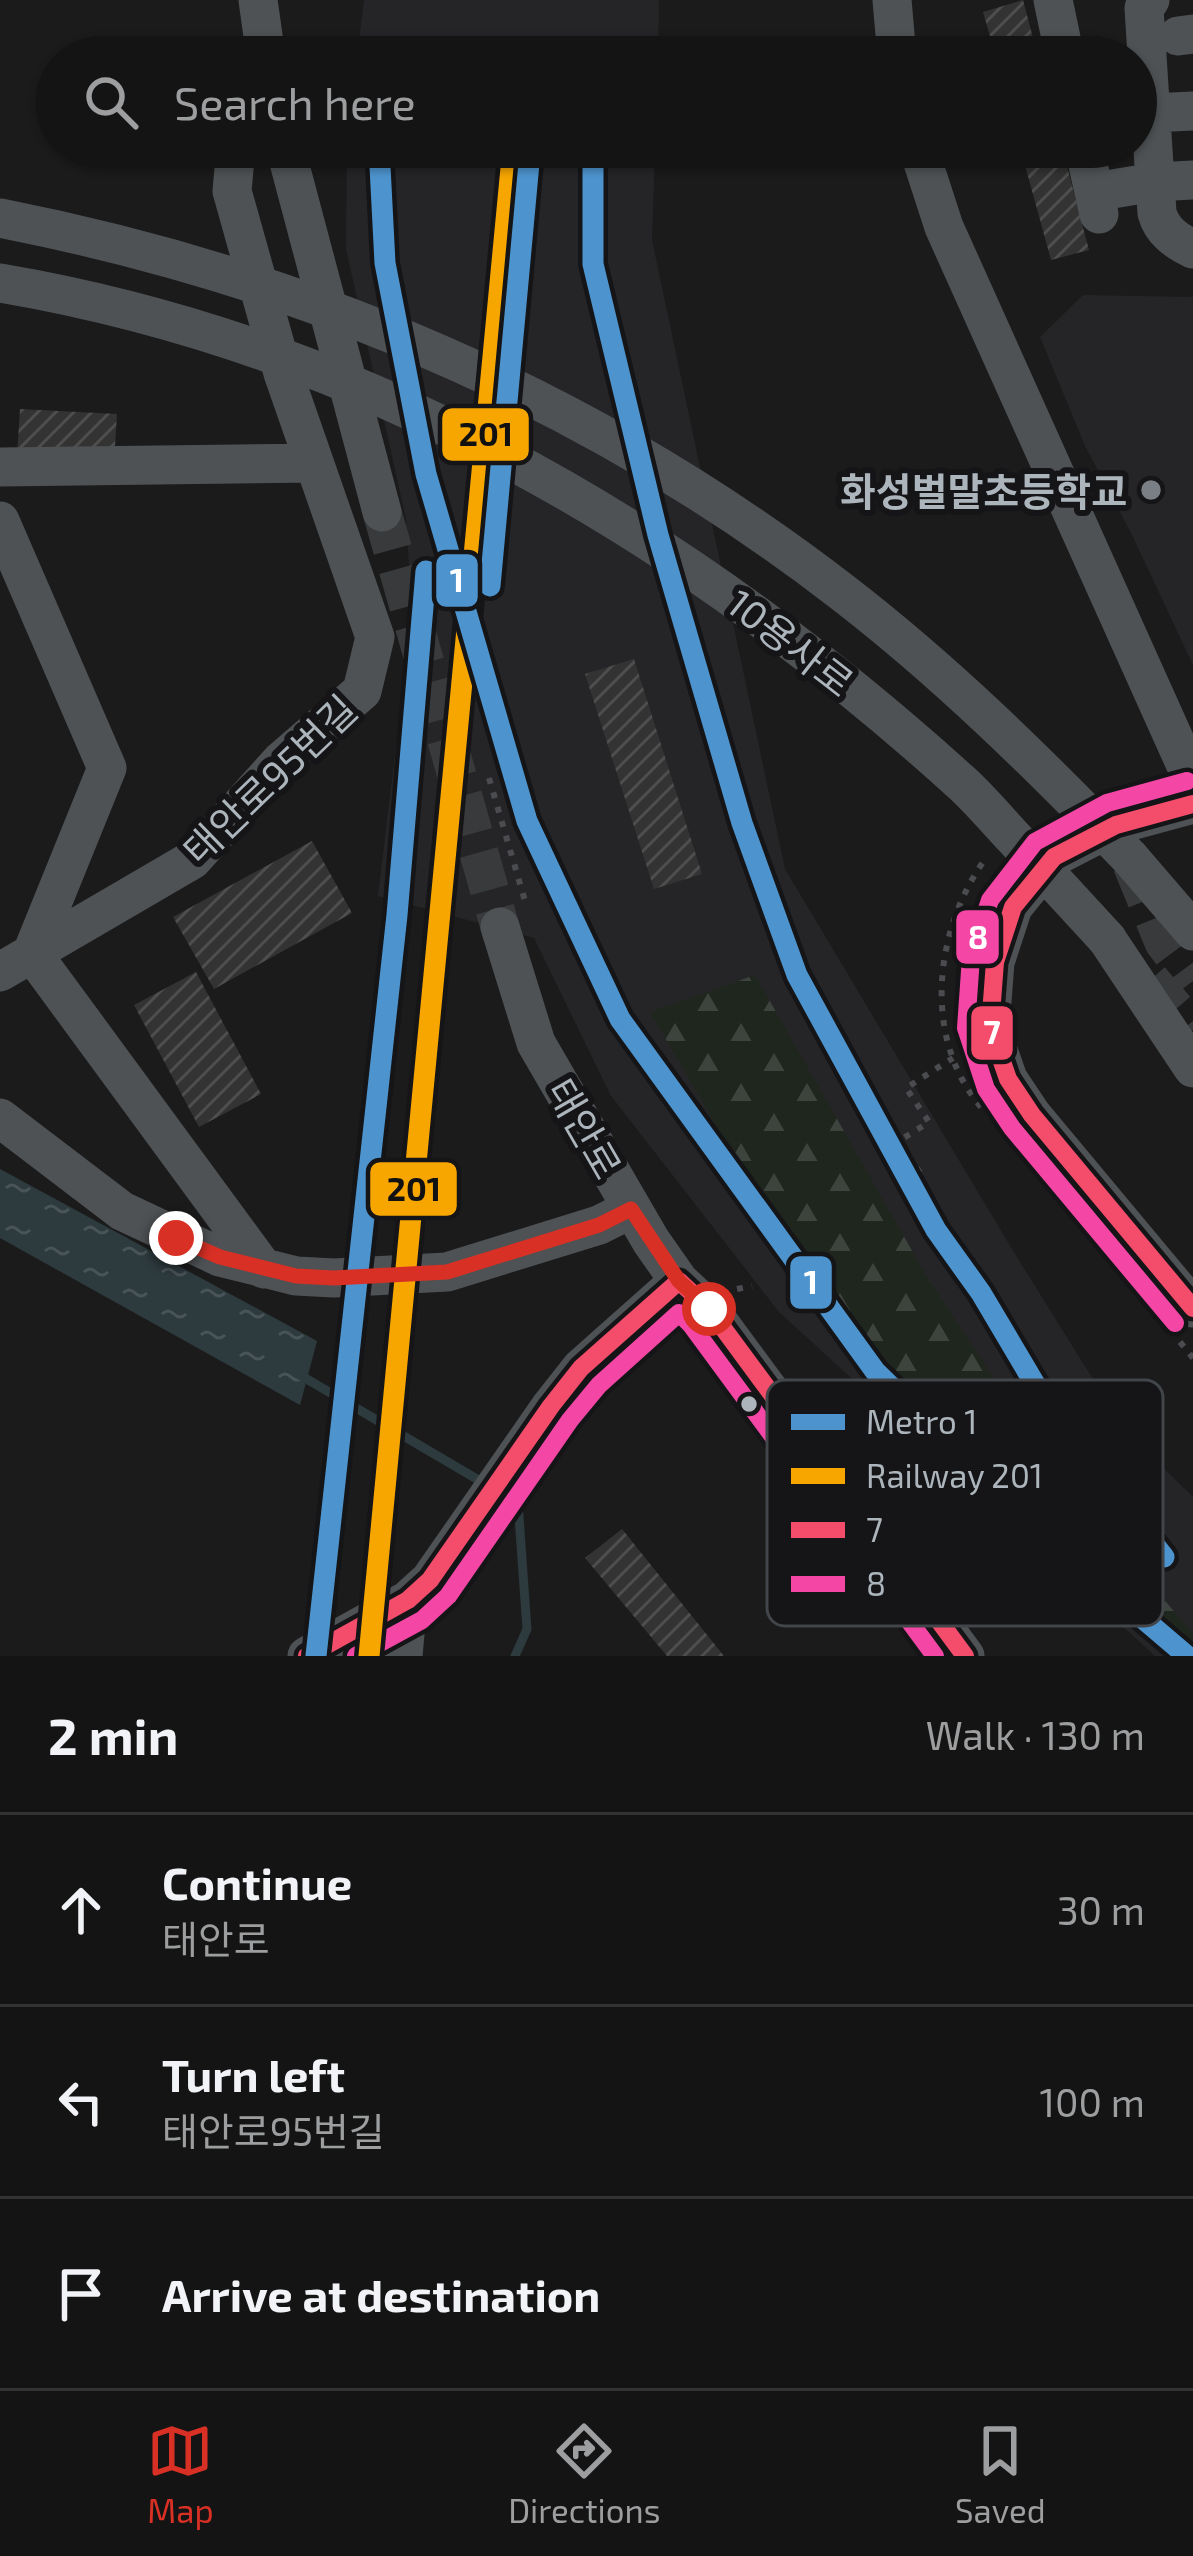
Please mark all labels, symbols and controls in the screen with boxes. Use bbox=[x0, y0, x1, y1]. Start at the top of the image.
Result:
search box bbox=[36, 36, 1157, 168]
icon: search bbox=[78, 69, 144, 135]
text: Search here bbox=[174, 75, 416, 129]
line badge: 201 bbox=[440, 406, 531, 463]
text: 201 bbox=[459, 413, 513, 453]
place label: 화성벌말초등학교 bbox=[840, 467, 1127, 514]
marker: 화성벌말초등학교 bbox=[1138, 477, 1164, 503]
line badge: 1 bbox=[434, 552, 480, 609]
text: 1 bbox=[450, 559, 464, 599]
street label: 10용사로 bbox=[719, 578, 863, 706]
street label: 태안로95번길 bbox=[173, 685, 365, 873]
line badge: 8 bbox=[954, 908, 1001, 966]
text: 8 bbox=[968, 916, 988, 956]
line badge: 7 bbox=[969, 1004, 1015, 1062]
text: 7 bbox=[983, 1011, 1001, 1051]
street label: 태안로 bbox=[538, 1070, 632, 1186]
line badge: 201 bbox=[368, 1160, 459, 1218]
text: 201 bbox=[387, 1168, 441, 1208]
route end bbox=[149, 1211, 203, 1265]
line badge: 1 bbox=[788, 1254, 834, 1311]
text: 1 bbox=[804, 1261, 818, 1301]
route start bbox=[682, 1282, 736, 1336]
legend bbox=[767, 1380, 1163, 1626]
unlabelled marker bbox=[738, 1393, 760, 1415]
text: Metro 1 bbox=[866, 1401, 977, 1441]
text: Railway 201 bbox=[866, 1455, 1043, 1495]
text: 7 bbox=[866, 1509, 883, 1549]
text: 8 bbox=[866, 1563, 886, 1603]
text: 2 min bbox=[48, 1704, 178, 1765]
text: Walk · 130 m bbox=[926, 1711, 1145, 1758]
text: Continue bbox=[162, 1855, 352, 1909]
icon: ahead bbox=[48, 1877, 114, 1943]
text: 30 m bbox=[1057, 1886, 1145, 1933]
text: 태안로 bbox=[162, 1915, 270, 1962]
text: Turn left bbox=[162, 2047, 345, 2101]
icon: left bbox=[48, 2069, 114, 2135]
text: 100 m bbox=[1040, 2078, 1145, 2125]
text: 태안로95번길 bbox=[162, 2107, 385, 2154]
icon: arrive bbox=[48, 2261, 114, 2327]
text: Arrive at destination bbox=[162, 2267, 600, 2321]
tab: Map bbox=[147, 2418, 214, 2530]
tab: Directions bbox=[508, 2418, 660, 2530]
tab: Saved bbox=[955, 2418, 1046, 2530]

